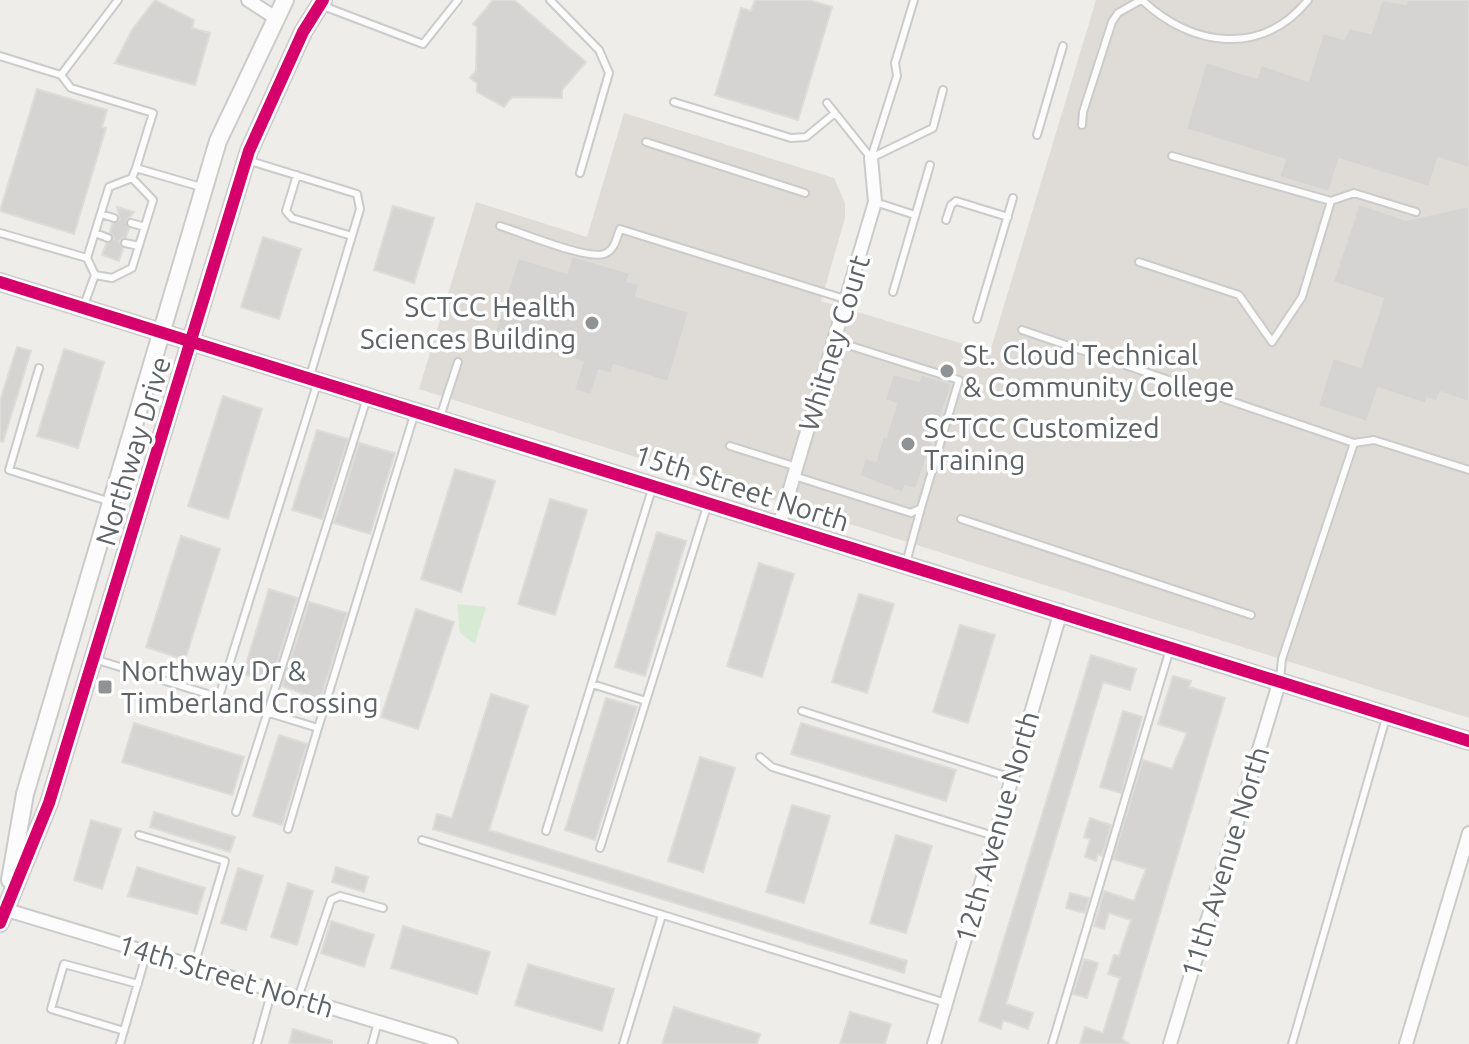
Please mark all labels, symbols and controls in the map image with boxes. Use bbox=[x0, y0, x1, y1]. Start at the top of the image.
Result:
street label: Whitney Court bbox=[792, 251, 875, 434]
place label: SCTCC Health Sciences Building bbox=[360, 291, 576, 354]
marker: SCTCC Health Sciences Building bbox=[583, 314, 601, 332]
place label: St. Cloud Technical & Community College bbox=[963, 339, 1235, 402]
street label: Northway Drive bbox=[89, 353, 176, 549]
marker: St. Cloud Technical & Community College bbox=[938, 362, 956, 380]
place label: SCTCC Customized Training bbox=[924, 412, 1160, 475]
marker: SCTCC Customized Training bbox=[899, 435, 917, 453]
street label: 15th Street North bbox=[631, 438, 853, 537]
place label: Northway Dr & Timberland Crossing bbox=[121, 655, 379, 718]
marker: Northway Dr & Timberland Crossing bbox=[96, 678, 114, 696]
street label: 12th Avenue North bbox=[949, 707, 1044, 946]
street label: 11th Avenue North bbox=[1175, 743, 1274, 981]
street label: 14th Street North bbox=[115, 928, 338, 1023]

